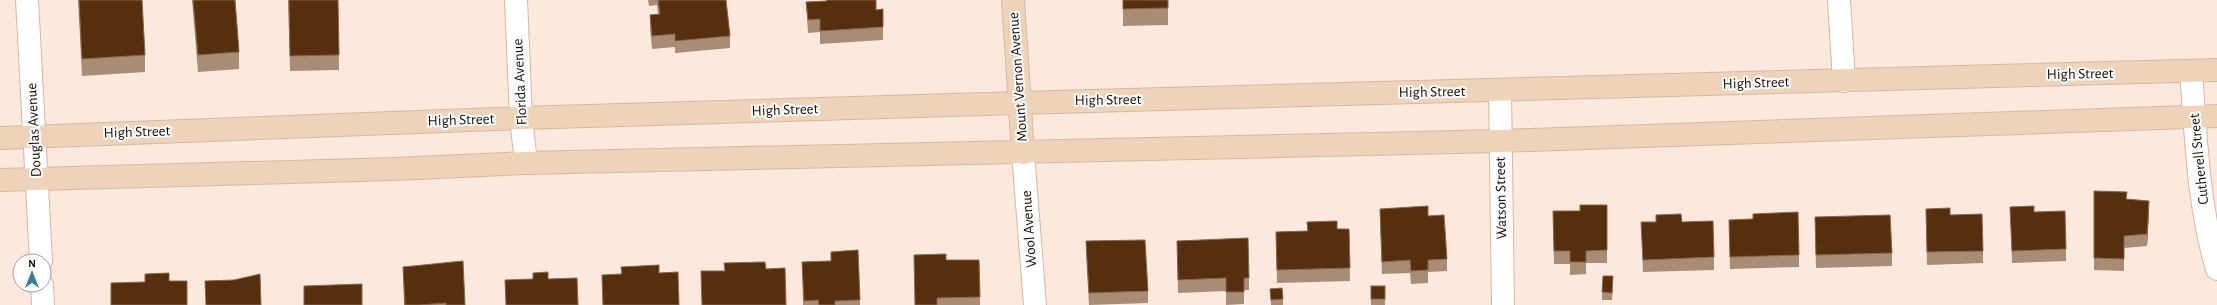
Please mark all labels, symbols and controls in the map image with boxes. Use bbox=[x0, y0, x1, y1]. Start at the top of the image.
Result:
street label: Mount Vernon Avenue bbox=[1006, 12, 1030, 142]
street label: Florida Avenue bbox=[510, 38, 530, 126]
street label: High Street bbox=[2046, 66, 2114, 82]
street label: High Street bbox=[1722, 74, 1790, 92]
street label: Douglas Avenue bbox=[24, 82, 44, 178]
street label: High Street bbox=[1398, 84, 1466, 100]
street label: High Street bbox=[1074, 92, 1142, 108]
street label: High Street bbox=[751, 101, 819, 119]
street label: High Street bbox=[427, 111, 495, 129]
street label: Cutherell Street bbox=[2187, 112, 2211, 205]
street label: High Street bbox=[103, 123, 171, 141]
street label: Watson Street bbox=[1493, 156, 1509, 239]
street label: Wool Avenue bbox=[1019, 190, 1039, 268]
north arrow bbox=[12, 253, 52, 293]
text: N bbox=[28, 258, 36, 269]

